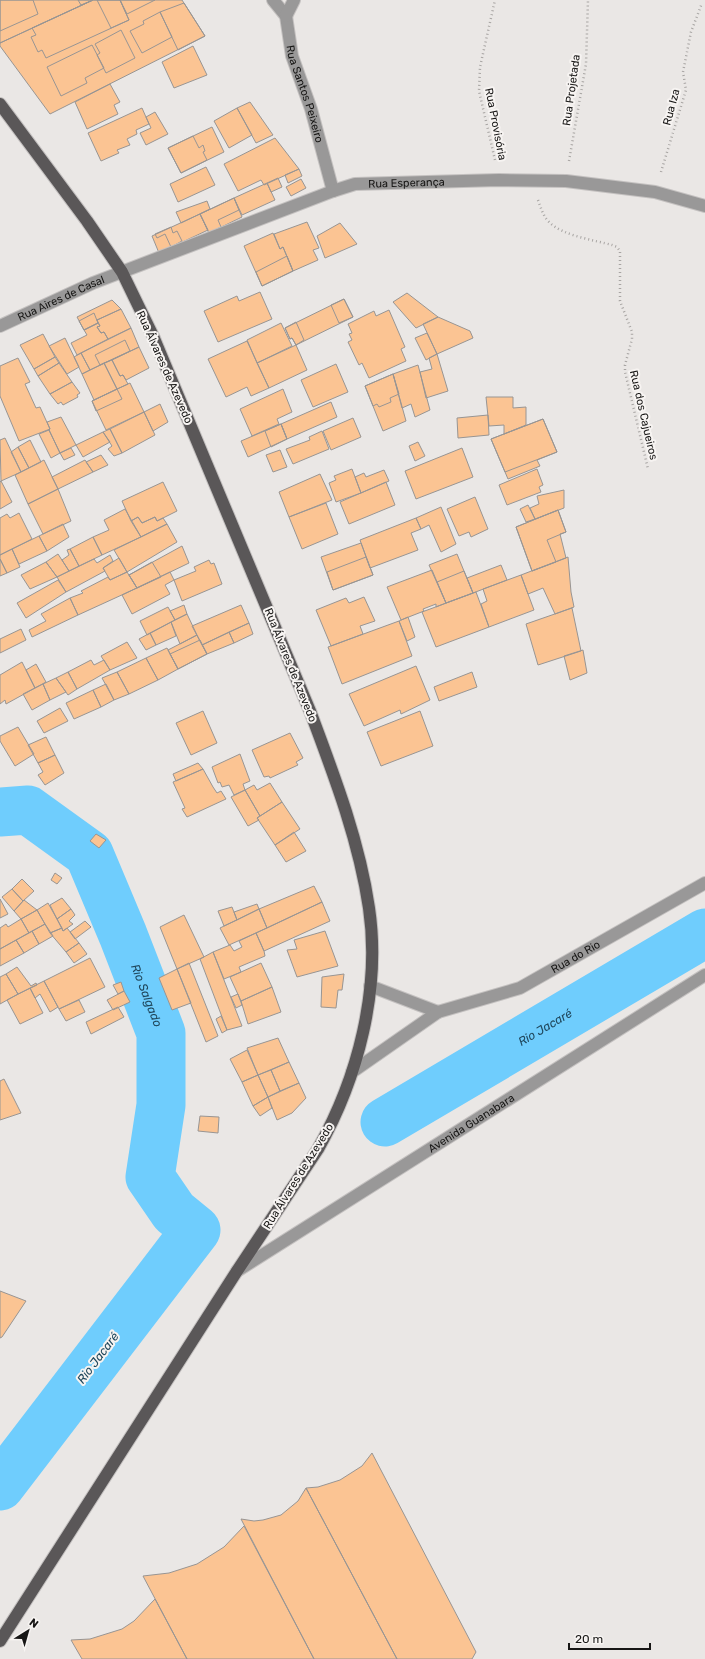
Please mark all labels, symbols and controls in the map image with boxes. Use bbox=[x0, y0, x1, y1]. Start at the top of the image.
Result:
street label: Rua Santos Peixeiro bbox=[283, 44, 326, 144]
street label: Rua Projetada bbox=[560, 54, 583, 127]
street label: Rua Provisória bbox=[482, 87, 509, 161]
street label: Rua Iza bbox=[660, 87, 683, 127]
street label: Rua Esperança bbox=[368, 176, 445, 191]
street label: Rua Aires de Casal bbox=[16, 273, 106, 324]
street label: Rua Álvares de Azevedo bbox=[134, 309, 195, 425]
street label: Rua dos Cajueiros bbox=[627, 369, 660, 462]
street label: Rua Álvares de Azevedo bbox=[262, 606, 319, 724]
street label: Rua do Rio bbox=[549, 938, 603, 976]
water label: Rio Salgado bbox=[128, 962, 165, 1029]
water label: Rio Jacaré bbox=[516, 1006, 575, 1049]
street label: Avenida Guanabara bbox=[426, 1091, 517, 1155]
street label: Rua Álvares de Azevedo bbox=[261, 1121, 336, 1231]
water label: Rio Jacaré bbox=[74, 1330, 122, 1386]
north arrow bbox=[8, 1611, 48, 1651]
text: N bbox=[27, 1616, 41, 1631]
scale bar bbox=[569, 1625, 650, 1651]
text: 20 m bbox=[575, 1632, 603, 1646]

